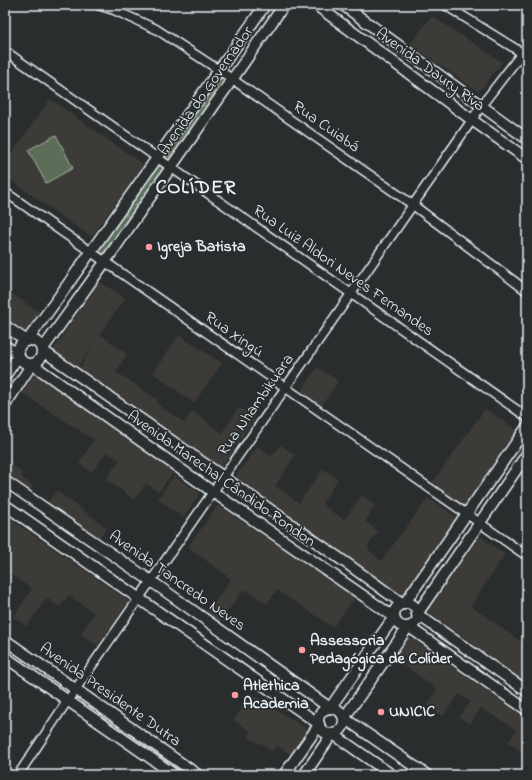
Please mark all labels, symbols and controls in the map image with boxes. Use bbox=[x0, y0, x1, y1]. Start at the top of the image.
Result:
street label: Avenida do Governador bbox=[152, 21, 260, 161]
street label: Avenida Daury Riva bbox=[370, 22, 490, 118]
street label: Rua Cuiabá bbox=[288, 95, 364, 159]
district label: COLÍDER bbox=[156, 174, 236, 203]
street label: Rua Luiz Aldori Neves Fernandes bbox=[248, 199, 438, 343]
place label: Igreja Batista bbox=[157, 235, 246, 260]
marker: Igreja Batista bbox=[144, 242, 154, 252]
street label: Rua Xingú bbox=[200, 306, 268, 364]
street label: Rua Nhambikuara bbox=[212, 349, 300, 461]
street label: Avenida Marechal Cândido Rondon bbox=[122, 405, 320, 554]
street label: Avenida Tancredo Neves bbox=[104, 525, 250, 637]
place label: Assessoria Pedagógica de Colíder bbox=[310, 629, 453, 672]
street label: Avenida Presidente Dutra bbox=[34, 637, 186, 753]
marker: Assessoria Pedagógica de Colíder bbox=[297, 645, 307, 655]
place label: Atlethica Academia bbox=[243, 674, 309, 716]
marker: Atlethica Academia bbox=[230, 690, 240, 700]
place label: UNICIC bbox=[389, 700, 435, 724]
marker: UNICIC bbox=[376, 707, 386, 717]

